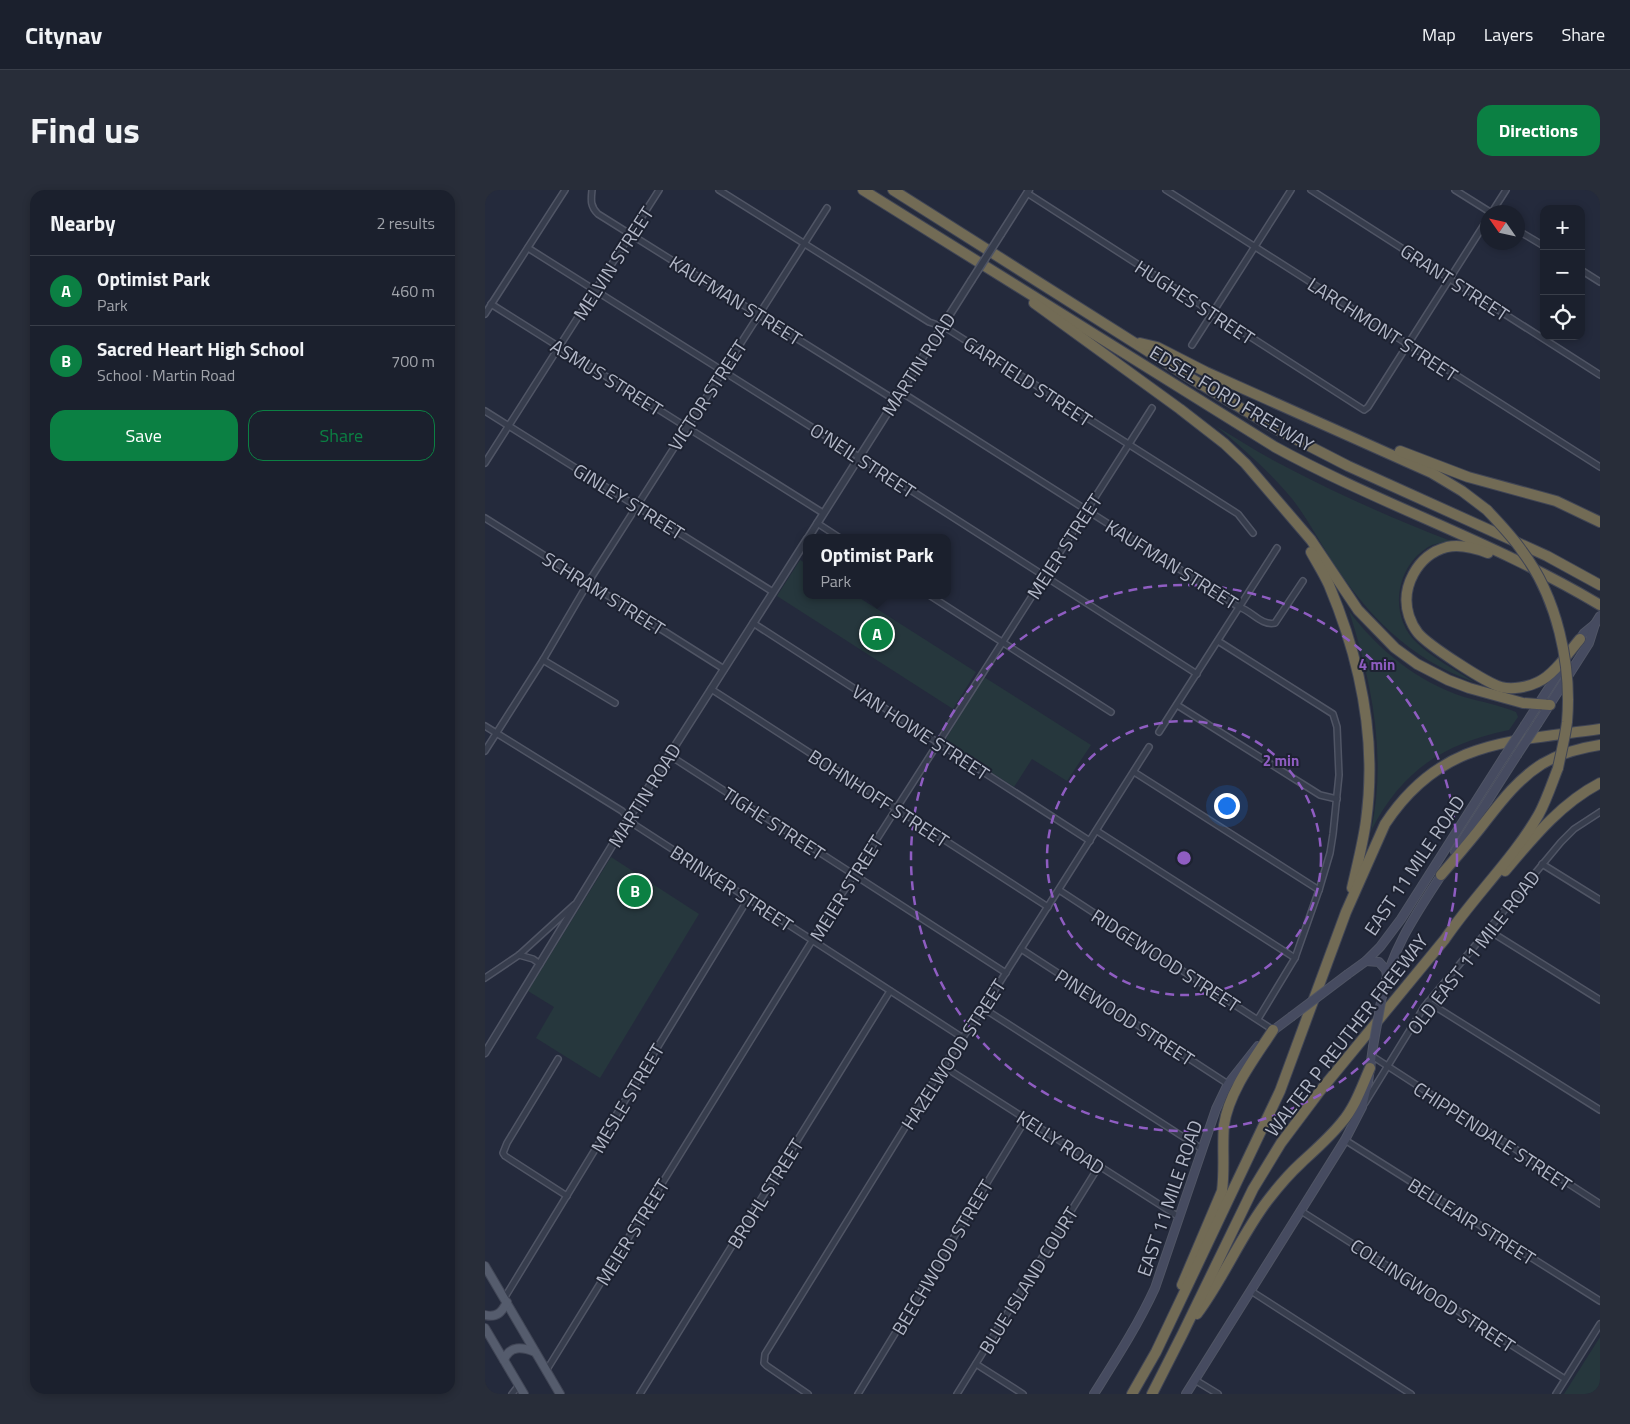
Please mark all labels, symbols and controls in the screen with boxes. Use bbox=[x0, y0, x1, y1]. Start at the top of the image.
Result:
text: Citynav bbox=[25, 17, 102, 53]
text: Map bbox=[1422, 21, 1456, 48]
text: Layers bbox=[1484, 21, 1533, 48]
text: Share bbox=[1561, 21, 1605, 48]
text: Find us bbox=[30, 103, 140, 157]
button: Directions bbox=[1477, 105, 1600, 156]
street label: MELVIN STREET bbox=[565, 200, 661, 326]
north arrow bbox=[1480, 205, 1525, 250]
map controls bbox=[1540, 205, 1585, 340]
button: + bbox=[1540, 205, 1585, 250]
text: Nearby bbox=[50, 207, 115, 239]
text: 2 results bbox=[376, 211, 435, 235]
street label: GRANT STREET bbox=[1395, 236, 1515, 328]
street label: KAUFMAN STREET bbox=[664, 248, 808, 352]
button: − bbox=[1540, 250, 1585, 295]
street label: HUGHES STREET bbox=[1129, 252, 1261, 352]
text: Optimist Park bbox=[97, 264, 210, 293]
street label: LARCHMONT STREET bbox=[1302, 270, 1464, 388]
text: A bbox=[61, 279, 71, 303]
text: 460 m bbox=[391, 279, 435, 303]
text: Park bbox=[97, 293, 128, 317]
button: locate bbox=[1540, 295, 1585, 340]
street label: MARTIN ROAD bbox=[874, 307, 962, 421]
street label: GARFIELD STREET bbox=[958, 328, 1098, 434]
street label: ASMUS STREET bbox=[545, 331, 669, 423]
text: Sacred Heart High School bbox=[97, 334, 304, 363]
street label: VICTOR STREET bbox=[660, 334, 754, 456]
street label: EDSEL FORD FREEWAY bbox=[1144, 337, 1320, 459]
text: B bbox=[61, 349, 71, 373]
text: 700 m bbox=[391, 349, 435, 373]
text: School · Martin Road bbox=[97, 363, 235, 387]
button: Save bbox=[50, 410, 238, 461]
button: Share bbox=[248, 410, 435, 461]
street label: O'NEIL STREET bbox=[804, 415, 922, 505]
street label: GINLEY STREET bbox=[568, 455, 690, 547]
street label: MEIER STREET bbox=[1019, 488, 1109, 604]
street label: KAUFMAN STREET bbox=[1100, 512, 1244, 616]
popup bbox=[803, 534, 951, 599]
text: Optimist Park bbox=[820, 540, 934, 569]
street label: SCHRAM STREET bbox=[537, 544, 671, 642]
text: Park bbox=[820, 569, 851, 593]
pin: A bbox=[861, 615, 893, 653]
text: 4 min bbox=[1359, 653, 1395, 676]
street label: VAN HOWE STREET bbox=[847, 677, 995, 787]
street label: MARTIN ROAD bbox=[600, 737, 688, 853]
street label: BOHNHOFF STREET bbox=[803, 742, 955, 854]
text: 2 min bbox=[1263, 749, 1299, 772]
street label: TIGHE STREET bbox=[717, 779, 831, 867]
street label: EAST 11 MILE ROAD bbox=[1356, 789, 1472, 941]
your location bbox=[1214, 793, 1240, 819]
street label: MEIER STREET bbox=[802, 829, 890, 947]
street label: BRINKER STREET bbox=[665, 837, 799, 939]
centre of rings bbox=[1175, 849, 1193, 867]
street label: OLD EAST 11 MILE ROAD bbox=[1399, 864, 1547, 1040]
pin: B bbox=[619, 872, 651, 910]
street label: RIDGEWOOD STREET bbox=[1086, 901, 1246, 1019]
street label: WALTER P REUTHER FREEWAY bbox=[1258, 927, 1435, 1143]
street label: PINEWOOD STREET bbox=[1050, 961, 1200, 1073]
street label: HAZELWOOD STREET bbox=[893, 973, 1013, 1135]
street label: MESLE STREET bbox=[583, 1038, 671, 1158]
street label: CHIPPENDALE STREET bbox=[1408, 1074, 1578, 1198]
street label: KELLY ROAD bbox=[1011, 1103, 1111, 1181]
street label: EAST 11 MILE ROAD bbox=[1129, 1116, 1209, 1280]
street label: BROHL STREET bbox=[720, 1132, 810, 1254]
street label: BELLEAIR STREET bbox=[1402, 1170, 1542, 1272]
street label: MEIER STREET bbox=[588, 1173, 676, 1291]
street label: BEECHWOOD STREET bbox=[884, 1174, 1000, 1340]
street label: BLUE ISLAND COURT bbox=[971, 1201, 1085, 1359]
street label: COLLINGWOOD STREET bbox=[1345, 1231, 1521, 1359]

